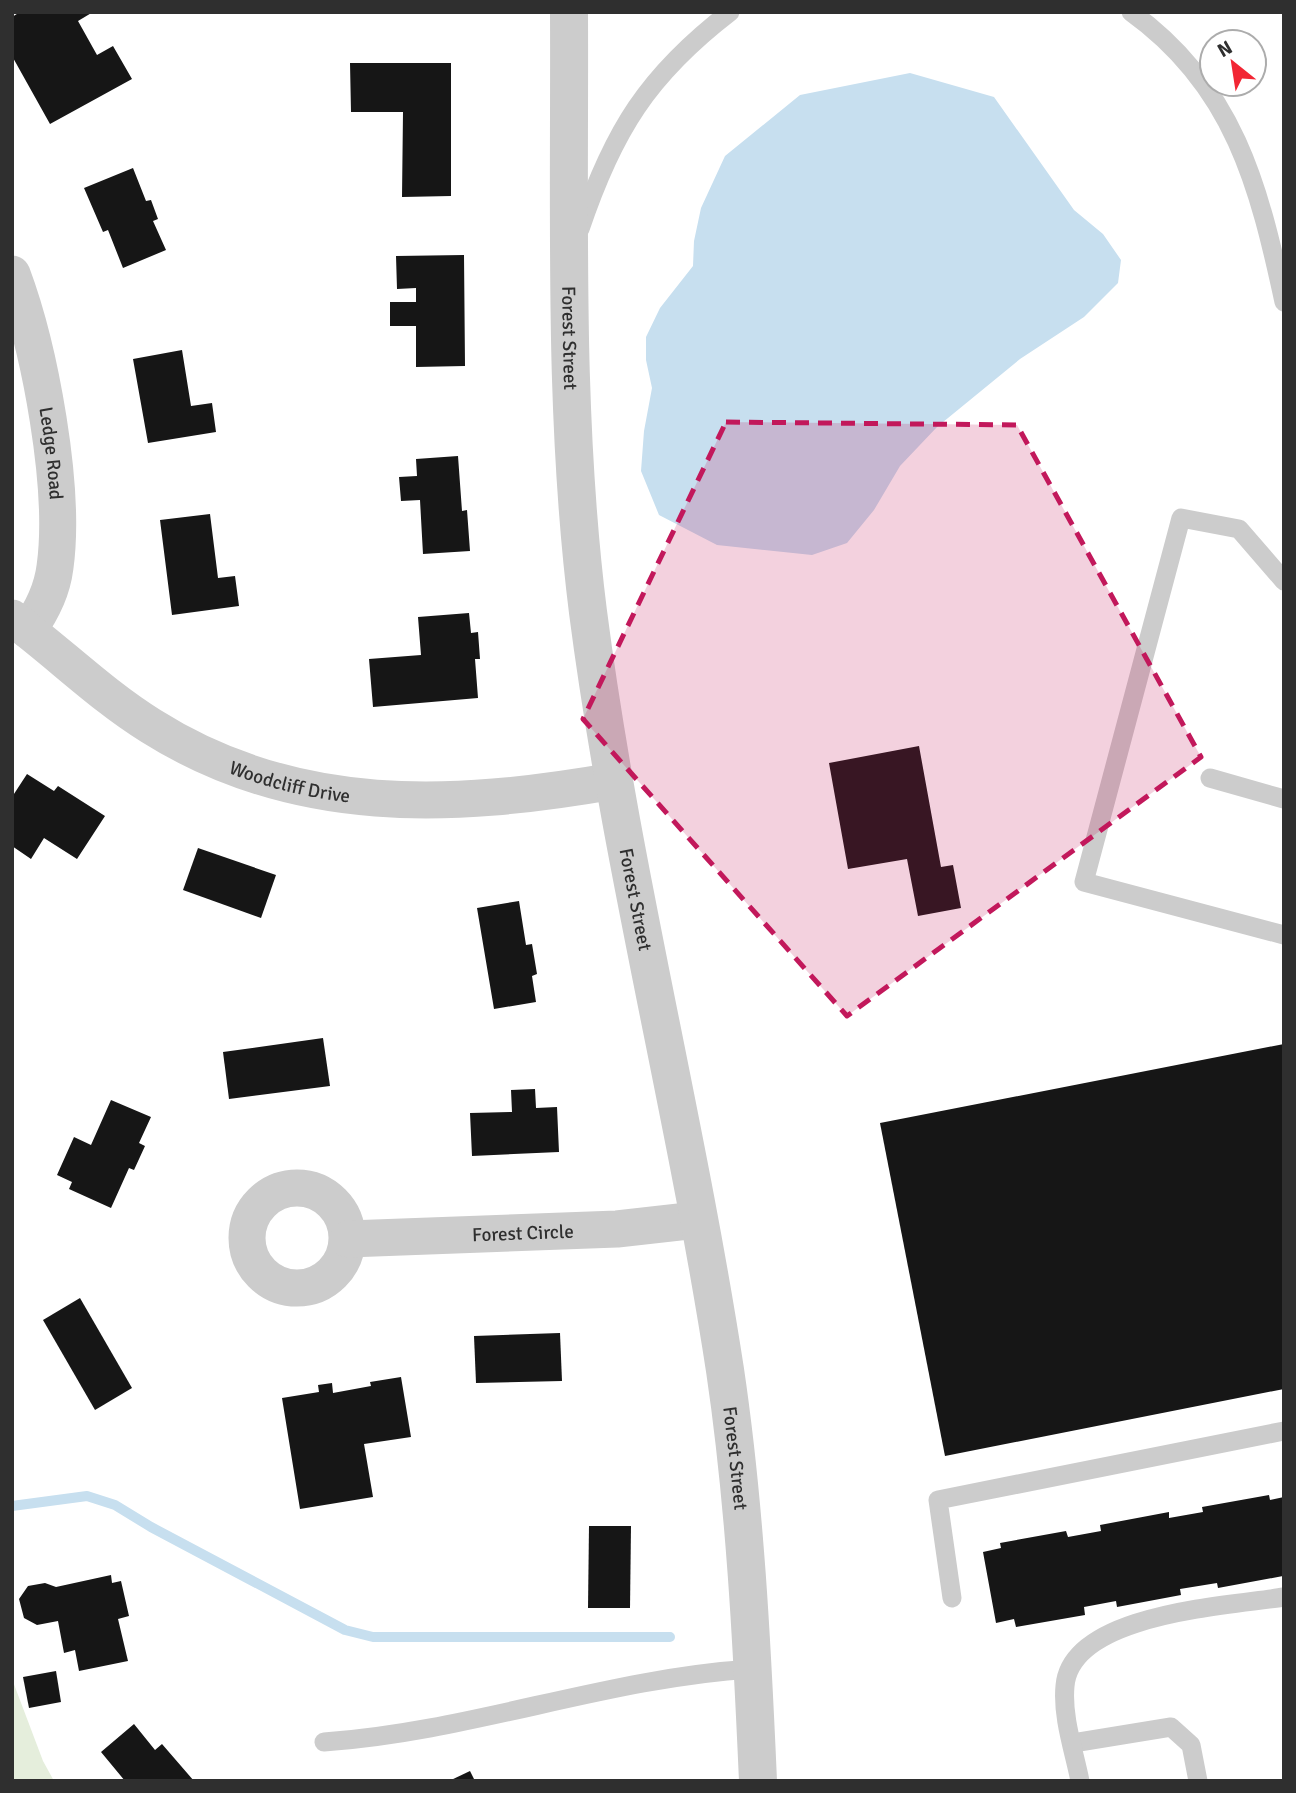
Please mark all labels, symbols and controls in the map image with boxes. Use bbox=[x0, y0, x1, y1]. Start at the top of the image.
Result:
north arrow bbox=[1198, 28, 1268, 98]
text: N bbox=[1213, 35, 1237, 63]
street label: Forest Street bbox=[556, 286, 582, 391]
street label: Ledge Road bbox=[33, 405, 68, 500]
street label: Woodcliff Drive bbox=[226, 756, 352, 808]
street label: Forest Street bbox=[613, 846, 657, 953]
street label: Forest Circle bbox=[472, 1220, 574, 1247]
street label: Forest Street bbox=[717, 1405, 752, 1511]

